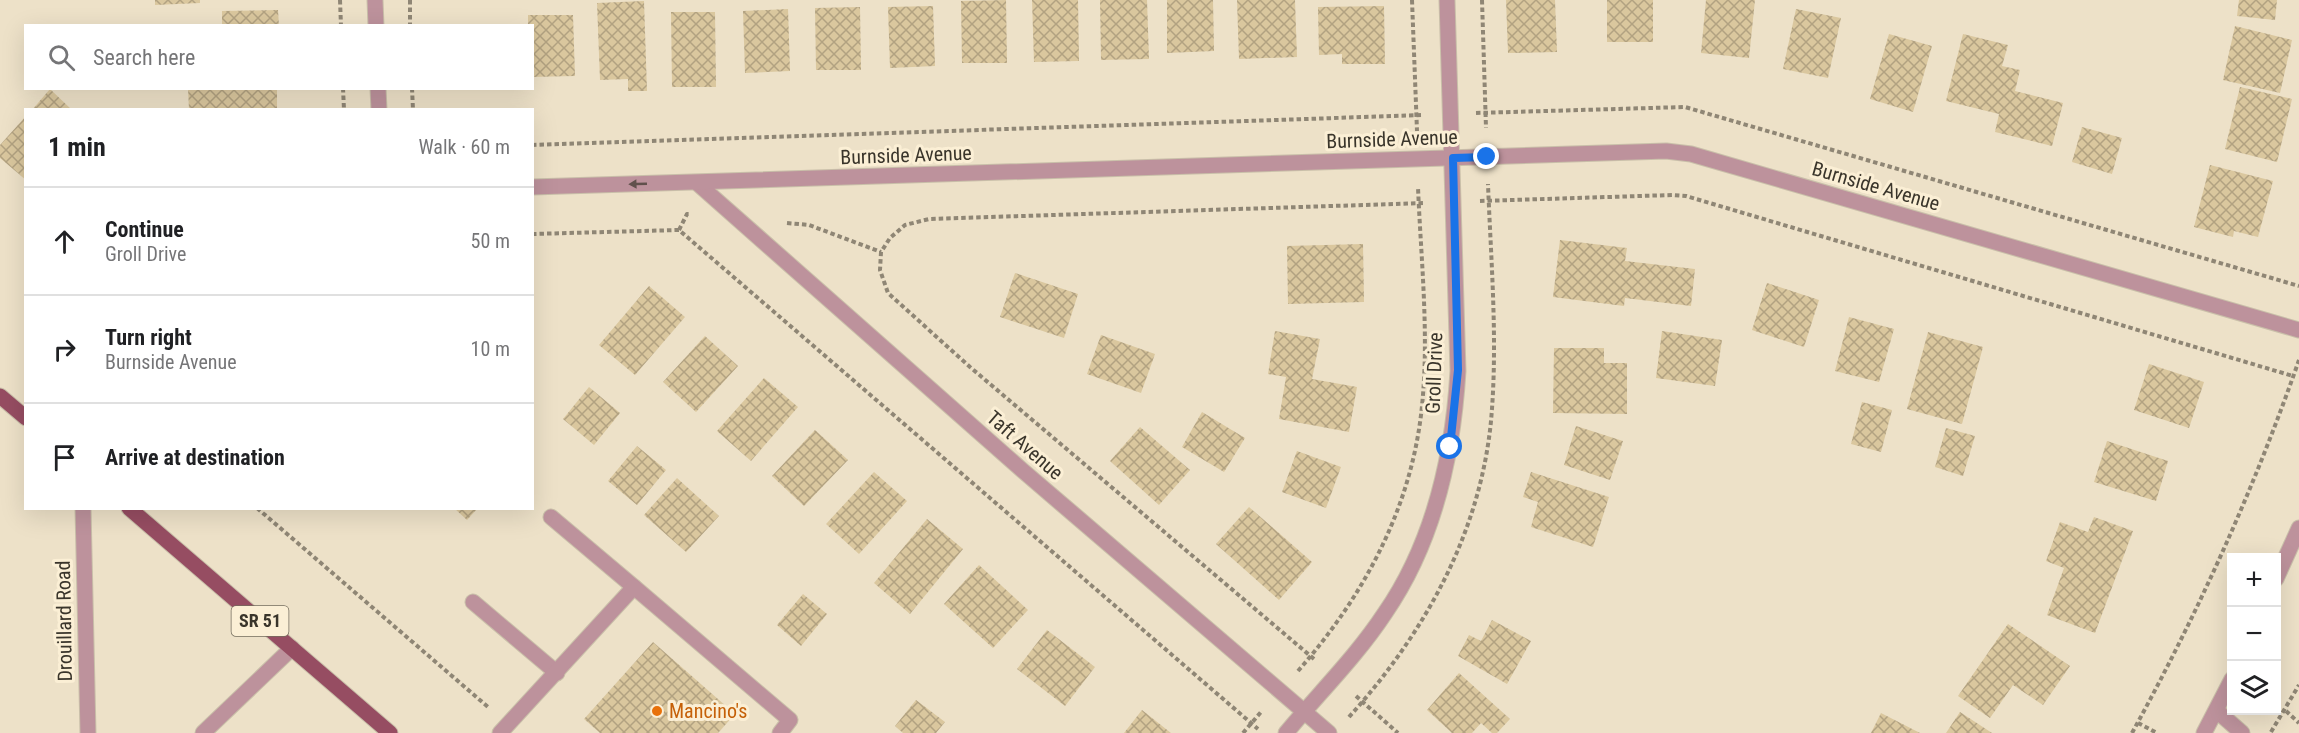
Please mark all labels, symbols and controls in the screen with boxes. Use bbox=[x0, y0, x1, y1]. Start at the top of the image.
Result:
search box bbox=[24, 24, 534, 90]
icon: search bbox=[45, 41, 78, 74]
text: Search here bbox=[93, 45, 195, 70]
street label: Burnside Avenue bbox=[1326, 125, 1458, 153]
text: 1 min bbox=[48, 132, 106, 162]
text: Walk · 60 m bbox=[418, 135, 510, 159]
street label: Burnside Avenue bbox=[840, 141, 972, 169]
route end bbox=[1473, 143, 1499, 169]
street label: Burnside Avenue bbox=[1809, 156, 1943, 216]
one-way arrow bbox=[629, 180, 648, 189]
text: Continue bbox=[105, 217, 184, 242]
icon: ahead bbox=[48, 225, 81, 258]
text: 50 m bbox=[471, 229, 510, 253]
text: Groll Drive bbox=[105, 242, 186, 266]
text: Turn right bbox=[105, 325, 192, 350]
street label: Groll Drive bbox=[1421, 332, 1447, 414]
icon: right bbox=[48, 333, 81, 366]
text: 10 m bbox=[471, 337, 510, 361]
text: Burnside Avenue bbox=[105, 350, 237, 374]
street label: Taft Avenue bbox=[982, 405, 1068, 485]
route start bbox=[1436, 433, 1462, 459]
icon: arrive bbox=[48, 441, 81, 474]
text: Arrive at destination bbox=[105, 445, 285, 470]
map controls bbox=[2227, 553, 2281, 715]
button: + bbox=[2227, 553, 2281, 607]
street label: Drouillard Road bbox=[51, 560, 77, 682]
road number: SR 51 bbox=[232, 606, 288, 636]
button: − bbox=[2227, 607, 2281, 661]
button: layers bbox=[2227, 661, 2281, 715]
place label: Mancino's bbox=[669, 699, 747, 723]
marker: Mancino's bbox=[650, 704, 664, 718]

